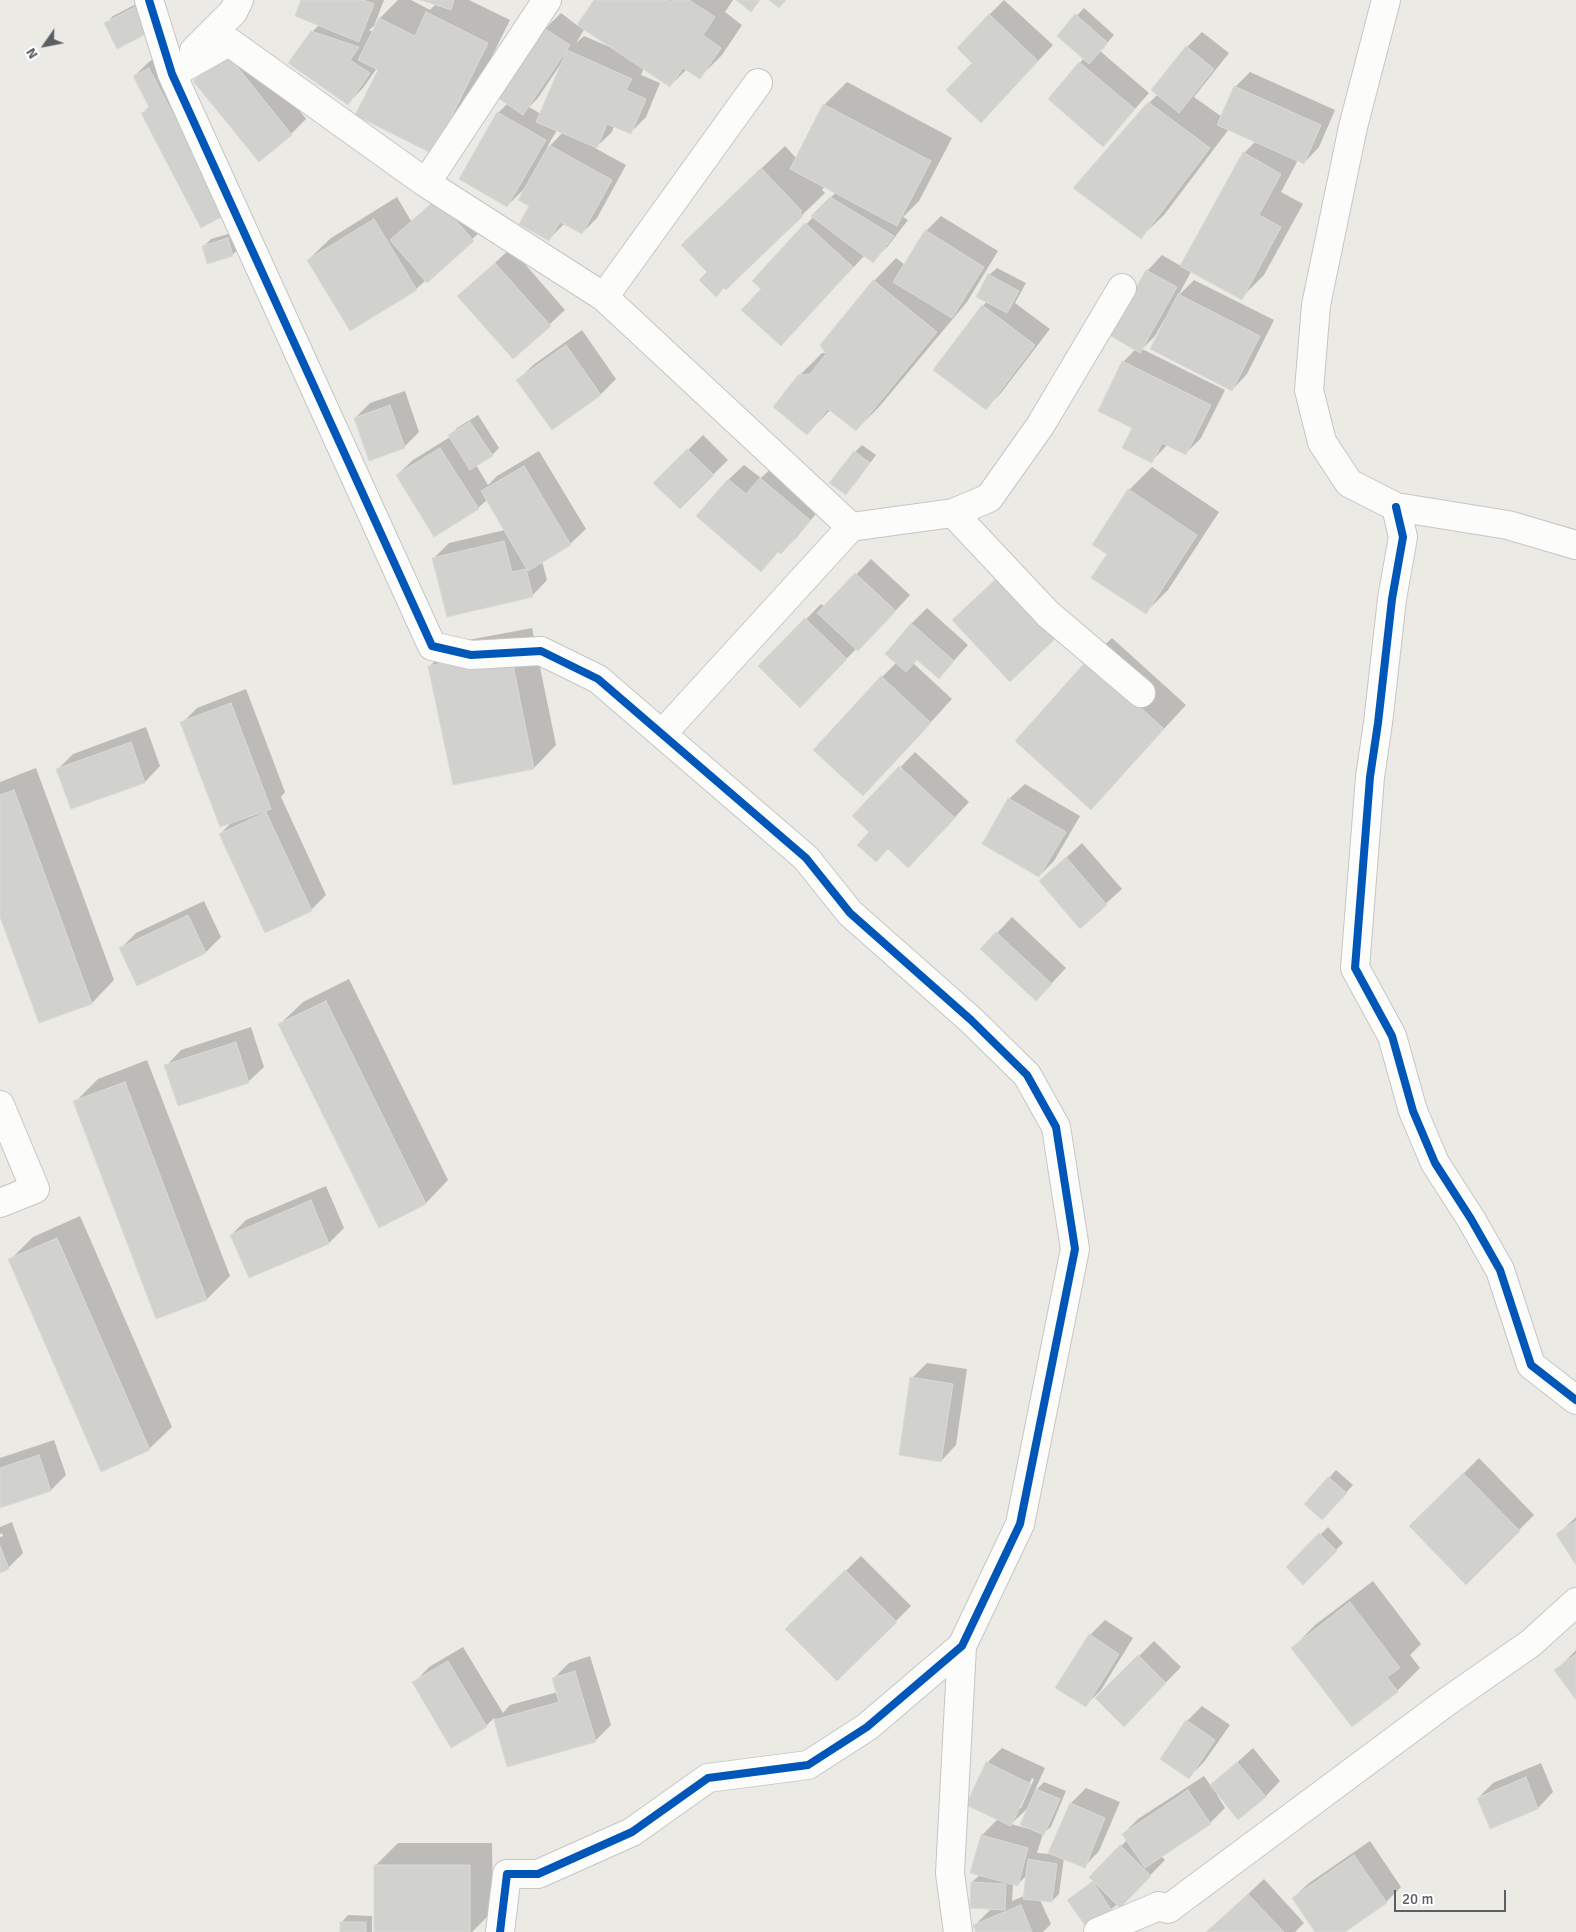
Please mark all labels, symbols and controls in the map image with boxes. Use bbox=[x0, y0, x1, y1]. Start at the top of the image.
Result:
north arrow bbox=[20, 20, 70, 70]
text: N bbox=[22, 45, 42, 62]
scale bar bbox=[1396, 1880, 1508, 1912]
text: 20 m bbox=[1402, 1890, 1433, 1908]

